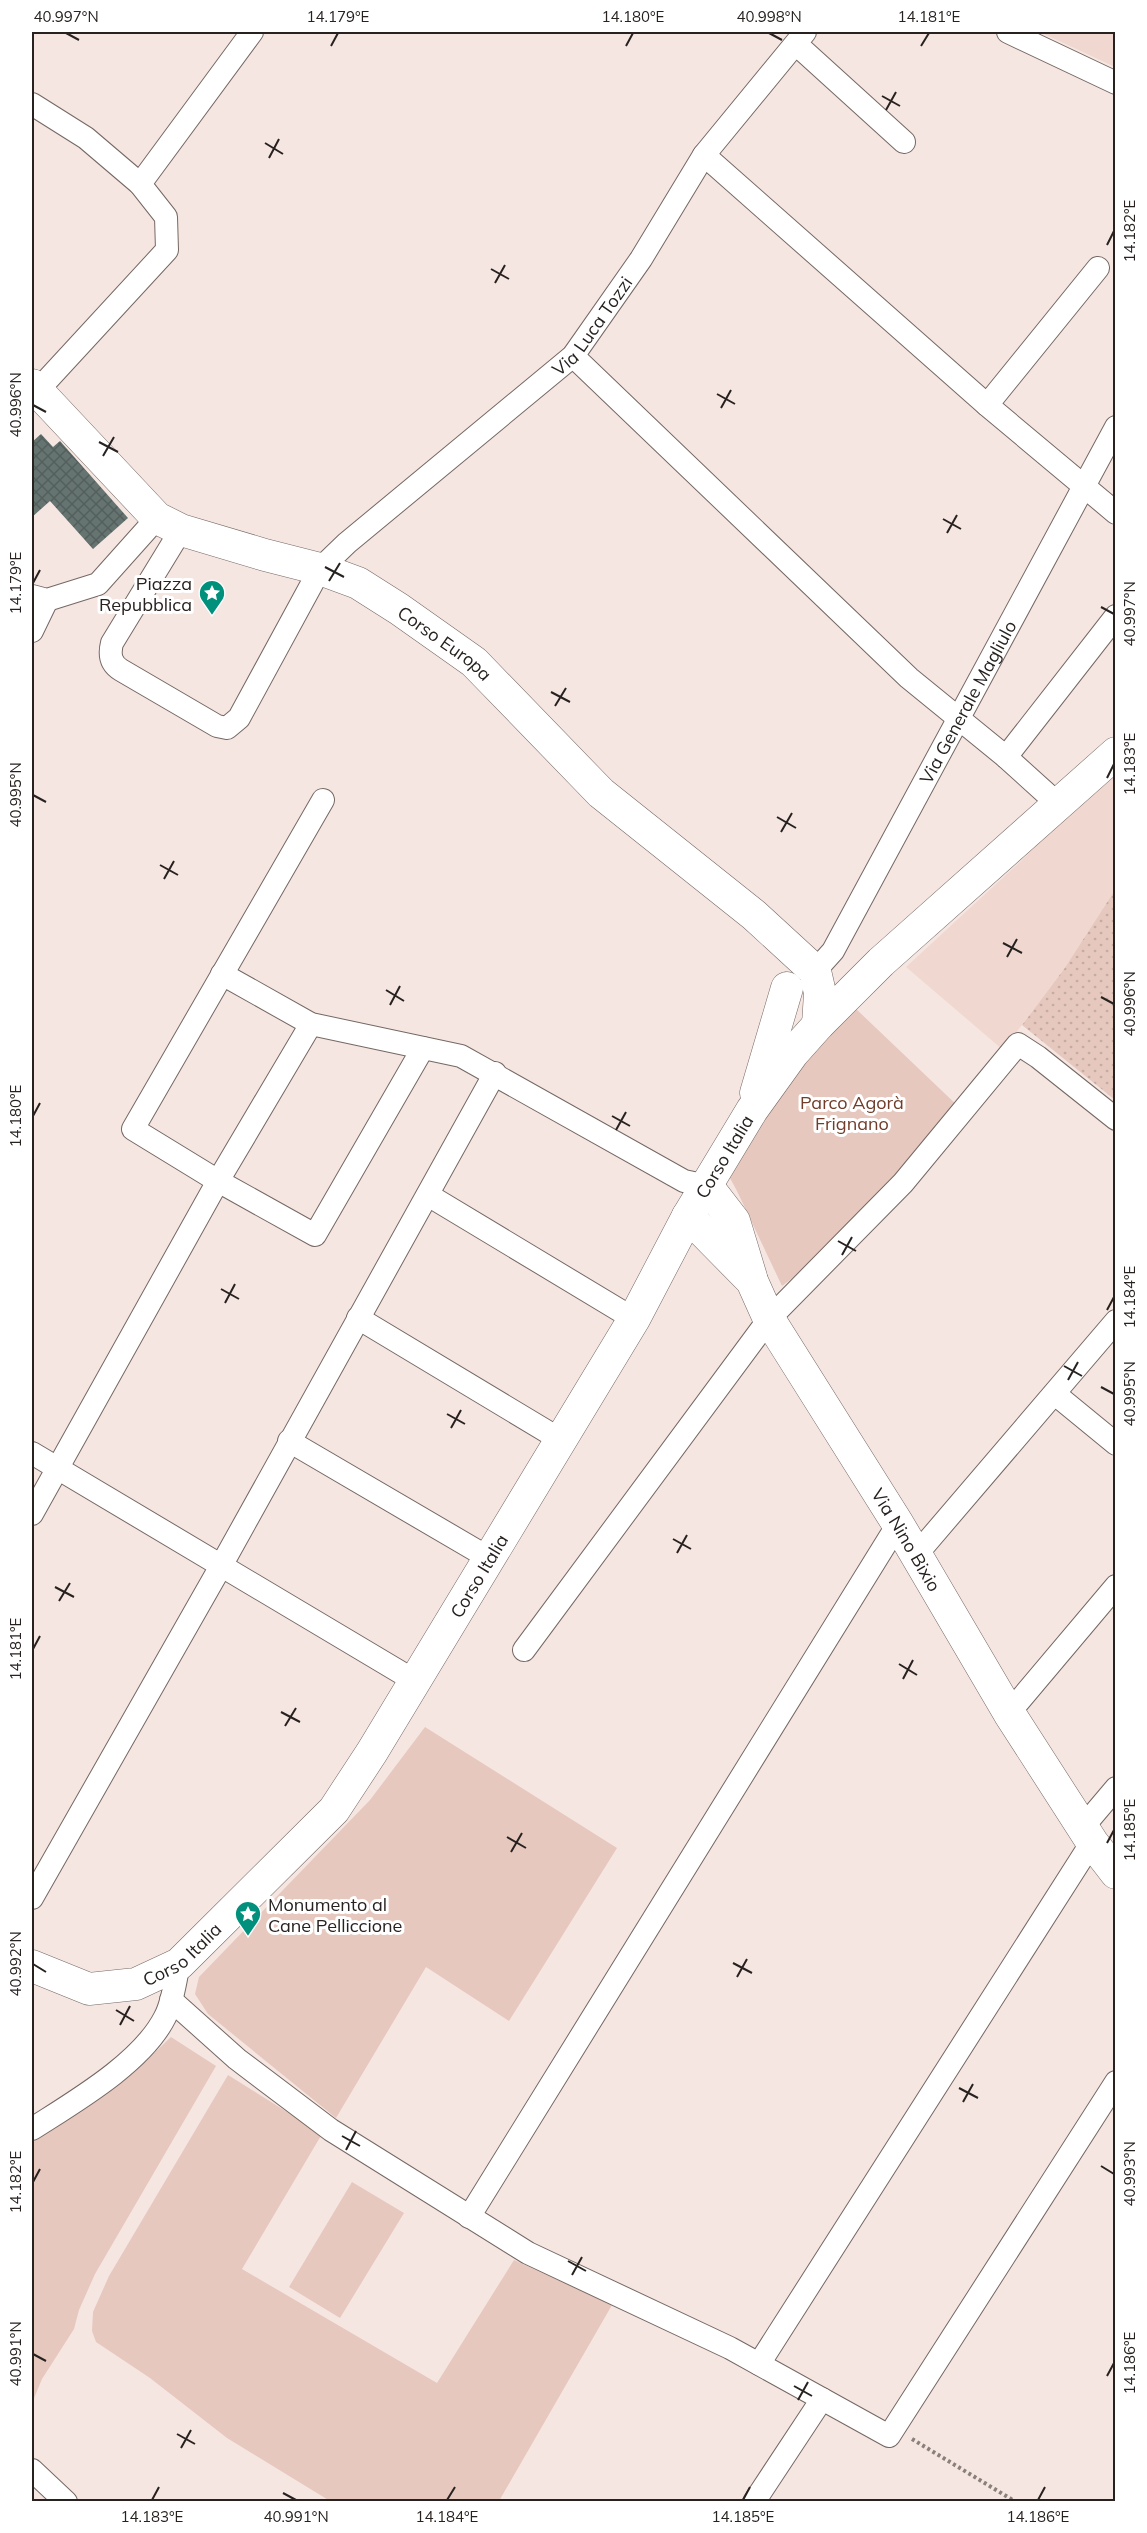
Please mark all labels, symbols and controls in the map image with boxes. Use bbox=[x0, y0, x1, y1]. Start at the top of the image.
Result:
text: 40.997°N bbox=[33, 7, 99, 26]
text: 14.179°E bbox=[307, 7, 370, 26]
text: 14.180°E bbox=[602, 7, 665, 26]
text: 40.998°N bbox=[736, 7, 802, 26]
text: 14.181°E bbox=[898, 7, 961, 26]
text: 14.182°E bbox=[1120, 199, 1139, 262]
street label: Via Luca Tozzi bbox=[547, 271, 637, 380]
text: 40.996°N bbox=[6, 372, 25, 438]
text: 14.179°E bbox=[6, 551, 25, 614]
place label: Piazza Repubblica bbox=[99, 572, 192, 616]
place icon: Piazza Repubblica bbox=[197, 578, 227, 616]
text: 40.997°N bbox=[1120, 581, 1139, 647]
street label: Corso Europa bbox=[393, 600, 497, 685]
street label: Via Generale Magliulo bbox=[914, 616, 1021, 788]
text: 14.183°E bbox=[1120, 732, 1139, 795]
text: 40.995°N bbox=[6, 762, 25, 828]
text: 40.996°N bbox=[1120, 971, 1139, 1037]
text: 14.180°E bbox=[6, 1084, 25, 1147]
park label: Parco Agorà Frignano bbox=[800, 1091, 904, 1135]
street label: Corso Italia bbox=[690, 1110, 758, 1202]
text: 14.184°E bbox=[1120, 1265, 1139, 1328]
text: 40.995°N bbox=[1120, 1361, 1139, 1427]
street label: Via Nino Bixio bbox=[867, 1484, 946, 1596]
street label: Corso Italia bbox=[445, 1530, 513, 1622]
text: 14.181°E bbox=[6, 1617, 25, 1680]
text: 14.185°E bbox=[1120, 1798, 1139, 1861]
place label: Monumento al Cane Pelliccione bbox=[268, 1893, 402, 1937]
place icon: Monumento al Cane Pelliccione bbox=[233, 1899, 263, 1937]
street label: Corso Italia bbox=[139, 1917, 226, 1991]
text: 40.992°N bbox=[6, 1931, 25, 1997]
text: 40.993°N bbox=[1120, 2141, 1139, 2207]
text: 14.182°E bbox=[6, 2150, 25, 2213]
text: 40.991°N bbox=[6, 2321, 25, 2387]
text: 14.186°E bbox=[1120, 2331, 1139, 2394]
text: 14.183°E bbox=[121, 2507, 184, 2526]
text: 40.991°N bbox=[263, 2507, 329, 2526]
text: 14.184°E bbox=[416, 2507, 479, 2526]
text: 14.185°E bbox=[712, 2507, 775, 2526]
text: 14.186°E bbox=[1007, 2507, 1070, 2526]

